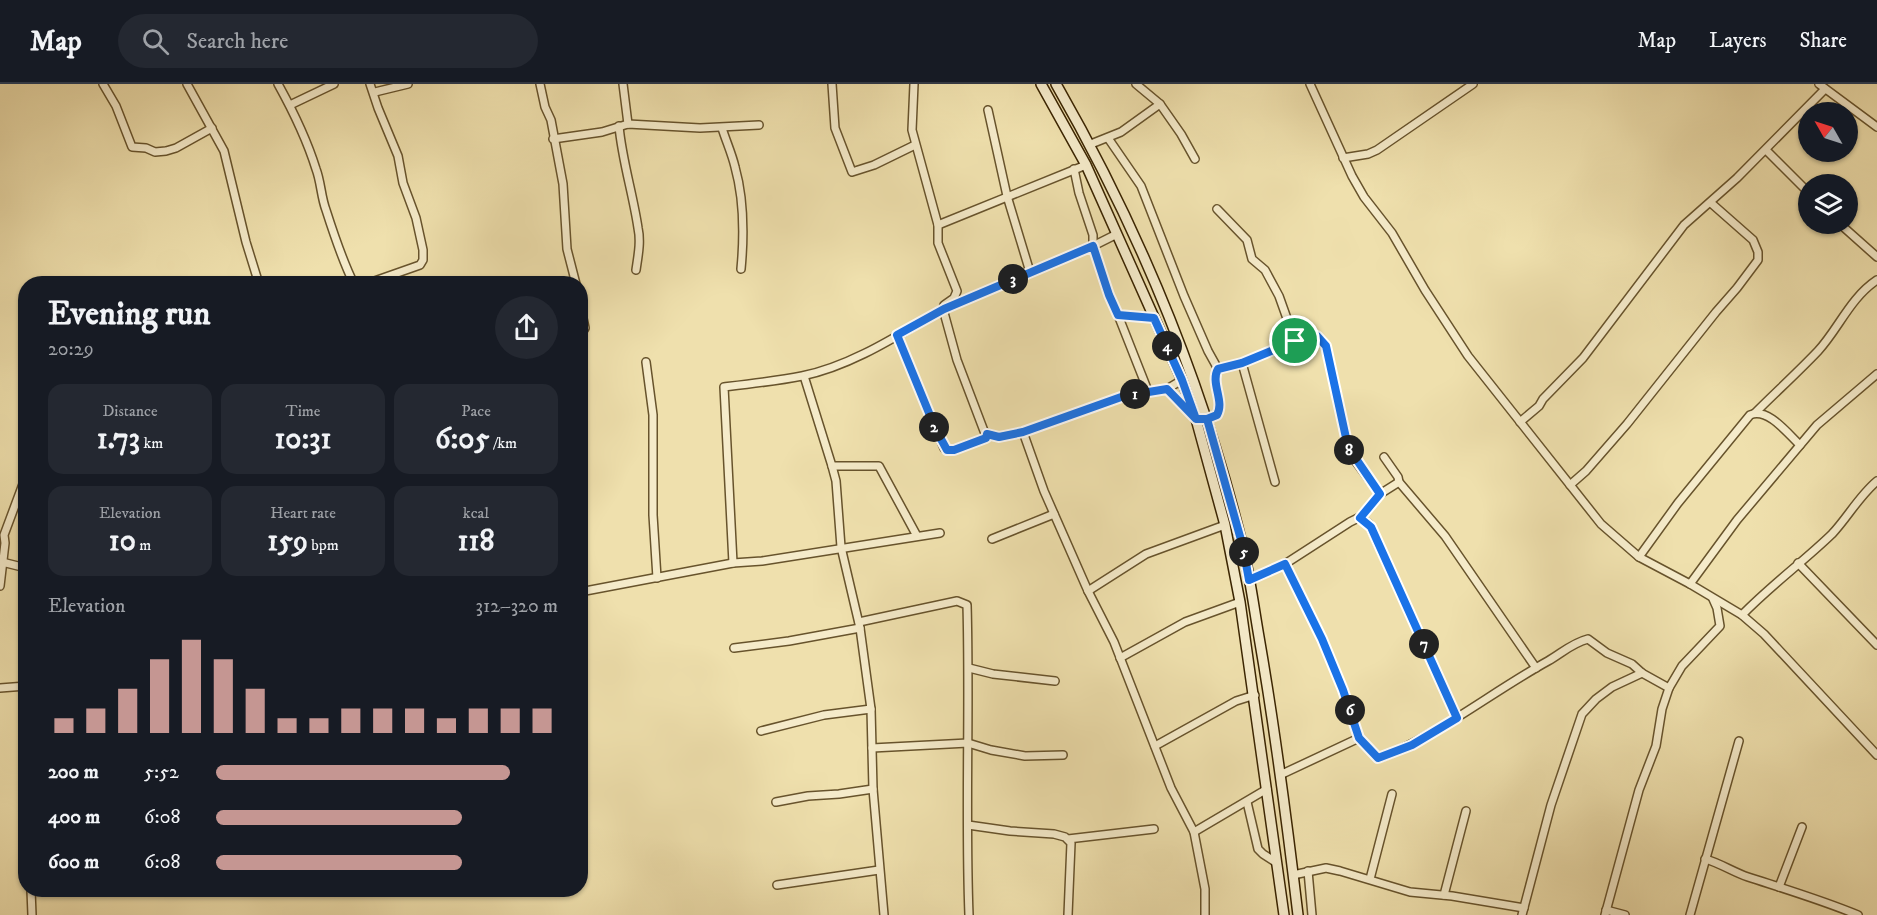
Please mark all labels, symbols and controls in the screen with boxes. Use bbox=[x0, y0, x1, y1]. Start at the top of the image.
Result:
search box bbox=[118, 14, 538, 68]
text: Map bbox=[30, 24, 82, 59]
icon: search bbox=[139, 25, 172, 58]
text: Search here bbox=[187, 28, 288, 55]
text: Map bbox=[1637, 28, 1676, 54]
text: Layers bbox=[1709, 28, 1767, 54]
text: Share bbox=[1800, 28, 1847, 54]
north arrow bbox=[1798, 102, 1858, 162]
map controls bbox=[1798, 102, 1858, 234]
button: layers bbox=[1798, 174, 1858, 234]
pin: 3 bbox=[998, 264, 1028, 294]
text: 3 bbox=[1010, 269, 1016, 289]
text: Evening run bbox=[48, 294, 210, 335]
button: share bbox=[495, 296, 558, 359]
pin bbox=[1269, 315, 1320, 366]
icon: arrive bbox=[1278, 324, 1311, 357]
pin: 4 bbox=[1152, 331, 1182, 361]
text: 4 bbox=[1162, 336, 1172, 356]
text: 20:29 bbox=[48, 337, 94, 362]
pin: 1 bbox=[1120, 379, 1150, 409]
text: 1 bbox=[1132, 384, 1138, 404]
text: Distance bbox=[102, 401, 158, 421]
text: Time bbox=[286, 401, 320, 421]
text: Pace bbox=[461, 401, 491, 421]
pin: 2 bbox=[919, 412, 949, 442]
text: 2 bbox=[930, 417, 938, 437]
text: 1.73 bbox=[97, 421, 140, 458]
text: 10:31 bbox=[274, 421, 332, 458]
text: 6:05 bbox=[435, 421, 489, 458]
text: km bbox=[140, 433, 163, 453]
text: /km bbox=[489, 433, 517, 453]
pin: 8 bbox=[1334, 435, 1364, 465]
text: 8 bbox=[1345, 440, 1353, 460]
text: Elevation bbox=[99, 503, 161, 523]
text: Heart rate bbox=[270, 503, 336, 523]
text: kcal bbox=[463, 503, 489, 523]
text: 10 bbox=[109, 523, 136, 560]
text: 159 bbox=[267, 523, 308, 560]
text: 118 bbox=[457, 523, 495, 560]
text: m bbox=[136, 535, 151, 555]
text: bpm bbox=[308, 535, 339, 555]
pin: 5 bbox=[1229, 537, 1259, 567]
text: 5 bbox=[1240, 542, 1248, 562]
text: Elevation bbox=[48, 594, 125, 619]
text: 312–320 m bbox=[475, 594, 558, 619]
pin: 7 bbox=[1409, 629, 1439, 659]
text: 7 bbox=[1420, 634, 1428, 654]
pin: 6 bbox=[1335, 695, 1365, 725]
text: 6 bbox=[1346, 700, 1354, 720]
text: 200 m bbox=[48, 760, 99, 785]
text: 5:52 bbox=[144, 760, 179, 785]
text: 400 m bbox=[48, 805, 100, 830]
text: 6:08 bbox=[144, 805, 180, 830]
text: 600 m bbox=[48, 850, 99, 875]
text: 6:08 bbox=[144, 850, 180, 875]

